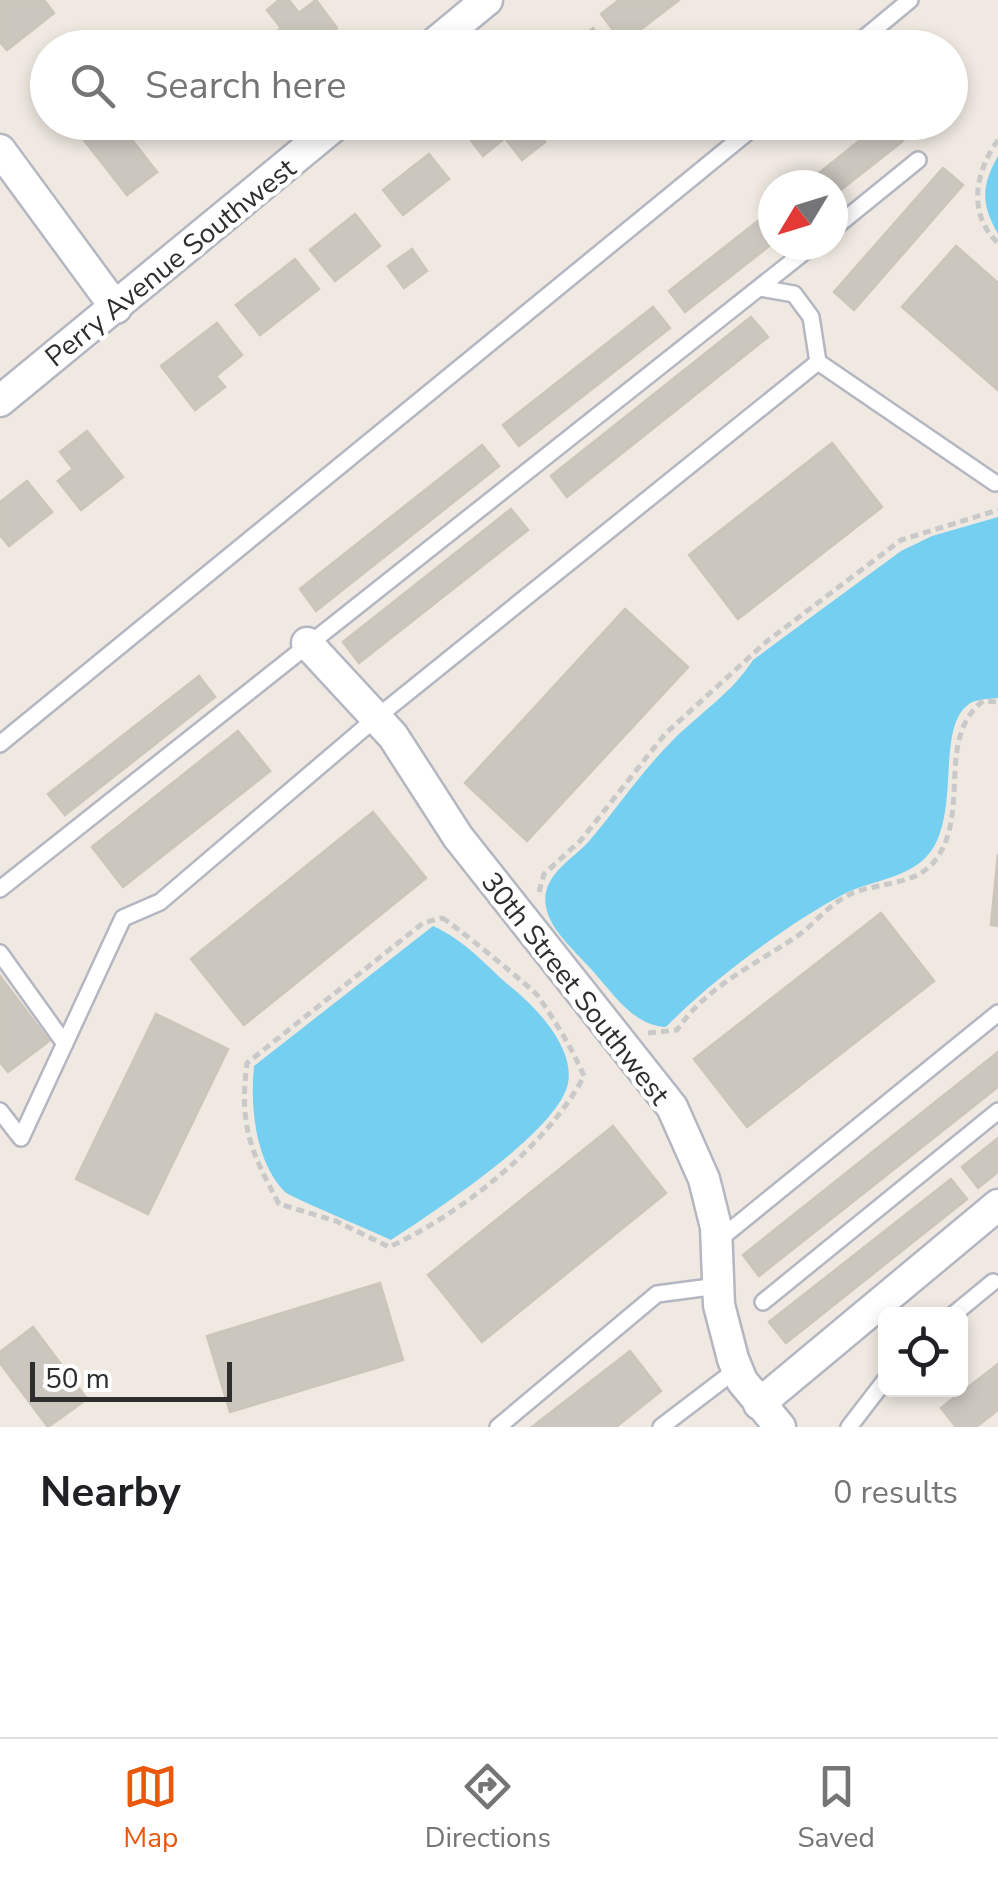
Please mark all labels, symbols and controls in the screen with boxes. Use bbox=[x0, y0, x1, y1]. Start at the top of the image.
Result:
search box bbox=[30, 30, 968, 140]
icon: search bbox=[65, 58, 120, 113]
text: Search here bbox=[145, 60, 346, 111]
street label: Perry Avenue Southwest bbox=[37, 150, 304, 376]
north arrow bbox=[758, 170, 848, 260]
street label: 30th Street Southwest bbox=[472, 864, 678, 1113]
map controls bbox=[878, 1307, 968, 1397]
button: locate bbox=[878, 1307, 968, 1397]
scale bar bbox=[30, 1357, 232, 1402]
text: 50 m bbox=[45, 1360, 110, 1398]
text: Nearby bbox=[40, 1464, 181, 1521]
text: 0 results bbox=[833, 1471, 958, 1514]
tab: Map bbox=[123, 1759, 178, 1857]
tab: Directions bbox=[425, 1759, 551, 1857]
tab: Saved bbox=[797, 1759, 875, 1857]

